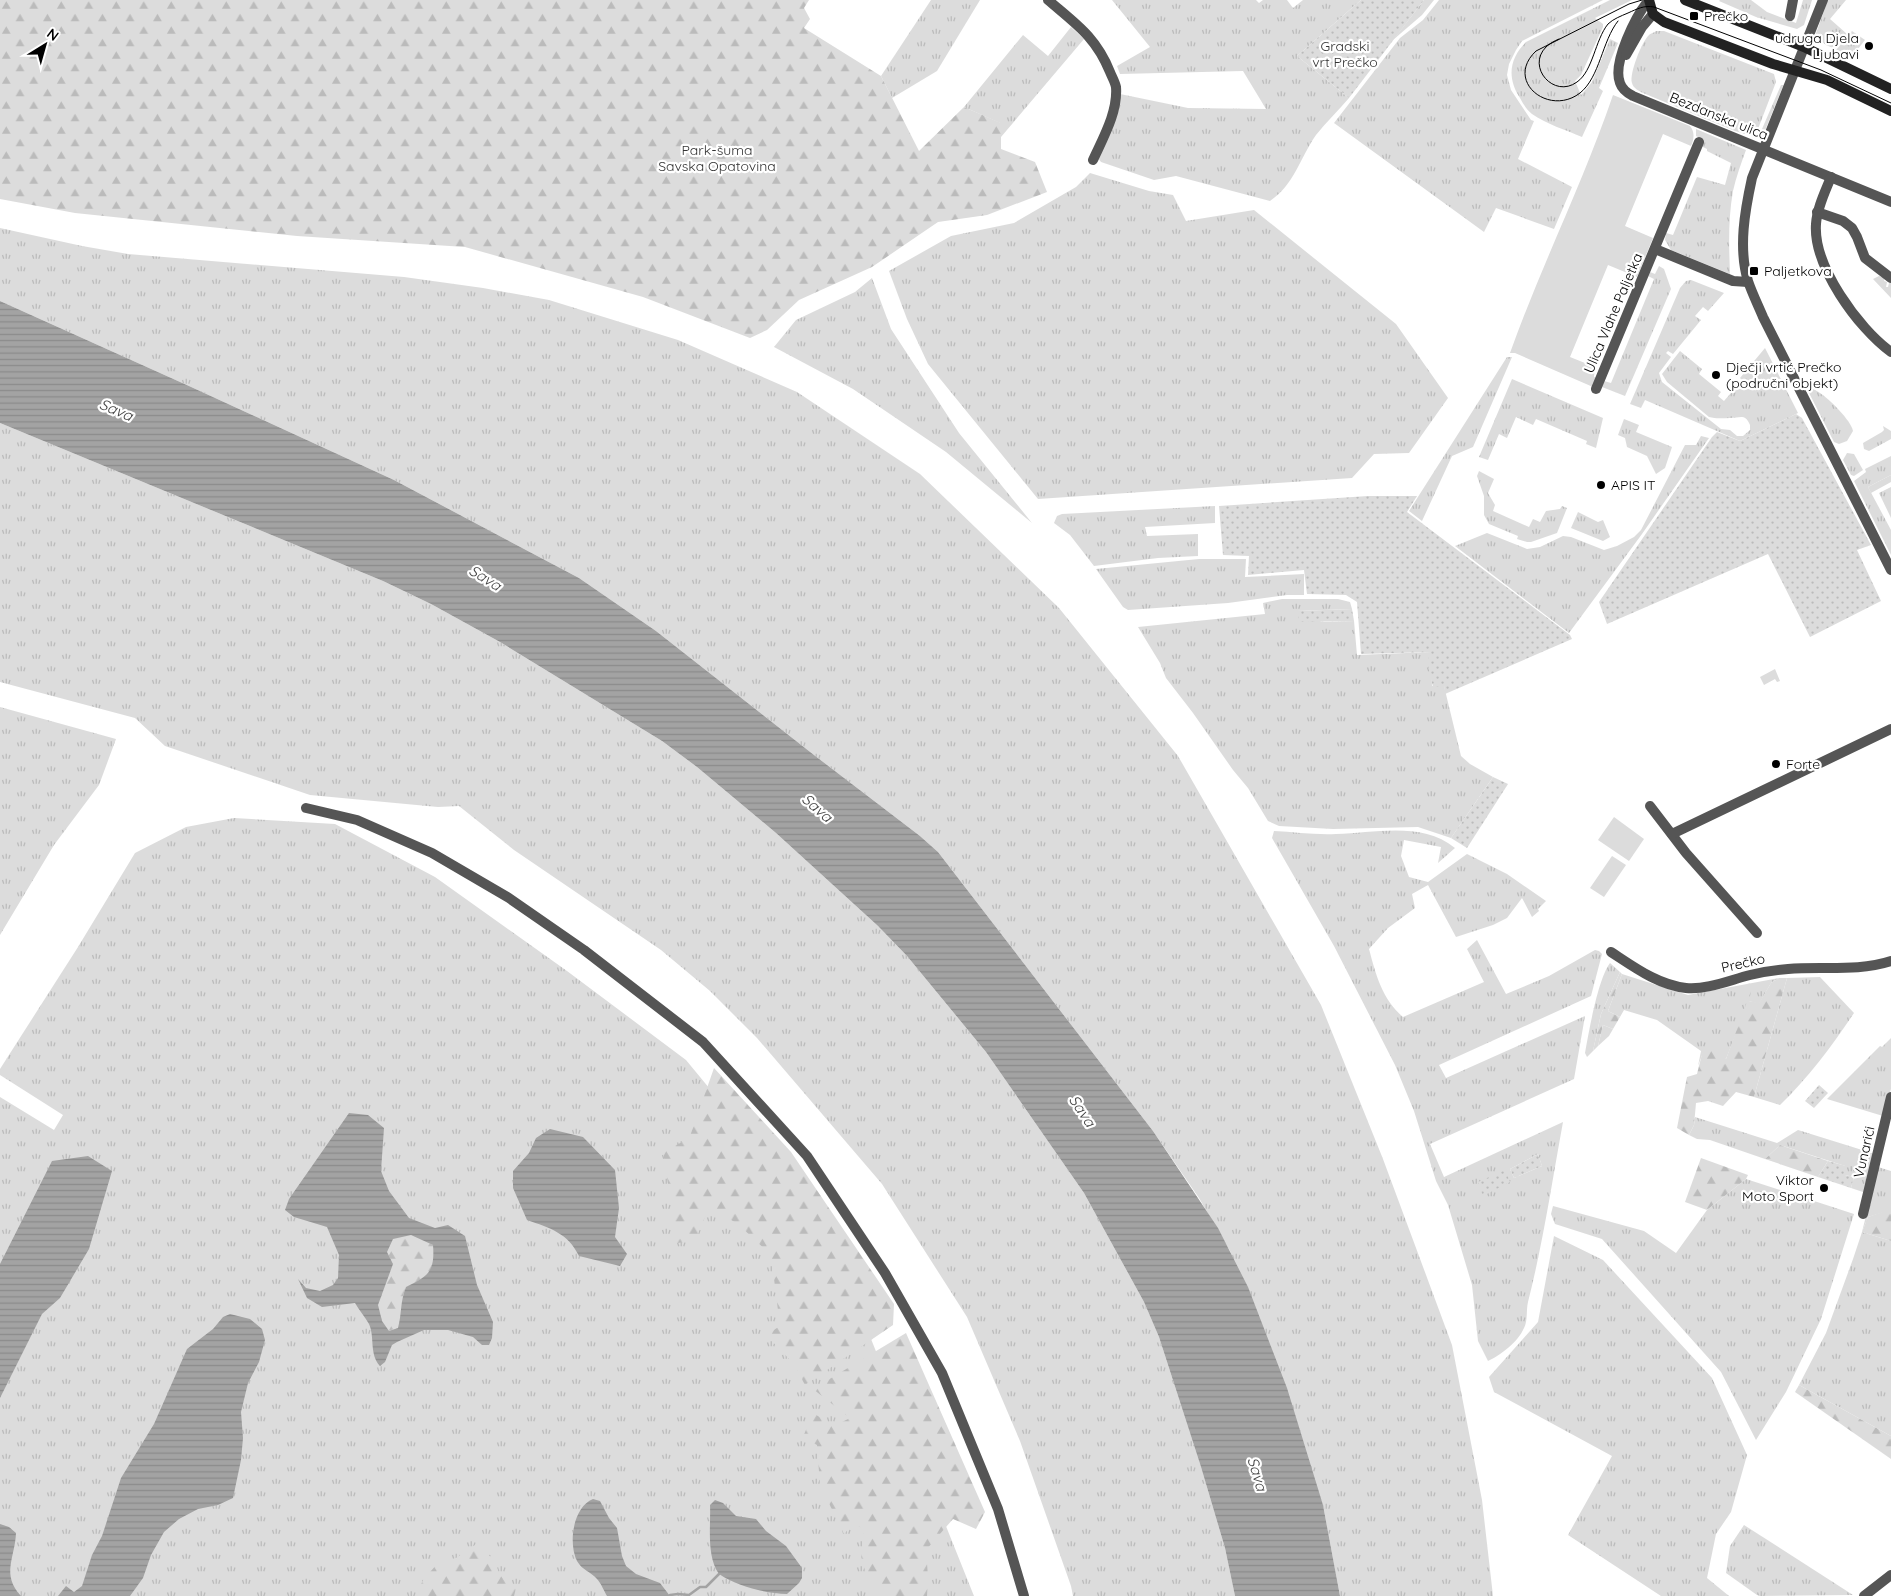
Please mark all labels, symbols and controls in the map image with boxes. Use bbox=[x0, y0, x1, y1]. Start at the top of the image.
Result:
place label: Prečko bbox=[1704, 7, 1748, 25]
marker: Prečko bbox=[1688, 10, 1700, 22]
north arrow bbox=[20, 20, 70, 70]
text: N bbox=[43, 24, 62, 45]
place label: udruga Djela Ljubavi bbox=[1775, 29, 1859, 63]
park label: Gradski vrt Prečko bbox=[1312, 37, 1378, 71]
marker: udruga Djela Ljubavi bbox=[1863, 40, 1875, 52]
street label: Bezdanska ulica bbox=[1667, 88, 1771, 144]
park label: Park-šuma Savska Opatovina bbox=[658, 141, 776, 175]
street label: Ulica Vlahe Paljetka bbox=[1580, 250, 1646, 376]
place label: Paljetkova bbox=[1764, 262, 1832, 280]
marker: Paljetkova bbox=[1748, 265, 1760, 277]
place label: Dječji vrtić Prečko (područni objekt) bbox=[1726, 358, 1841, 392]
marker: Dječji vrtić Prečko (područni objekt) bbox=[1710, 369, 1722, 381]
water label: Sava bbox=[97, 394, 137, 425]
place label: APIS IT bbox=[1611, 476, 1656, 494]
marker: APIS IT bbox=[1595, 479, 1607, 491]
water label: Sava bbox=[466, 560, 506, 595]
place label: Forte bbox=[1786, 755, 1820, 773]
marker: Forte bbox=[1770, 758, 1782, 770]
water label: Sava bbox=[798, 789, 837, 827]
street label: Prečko bbox=[1719, 949, 1767, 977]
water label: Sava bbox=[1065, 1091, 1100, 1131]
street label: Vunarići bbox=[1849, 1124, 1879, 1180]
place label: Viktor Moto Sport bbox=[1742, 1171, 1815, 1205]
marker: Viktor Moto Sport bbox=[1818, 1182, 1830, 1194]
water label: Sava bbox=[1243, 1455, 1272, 1494]

